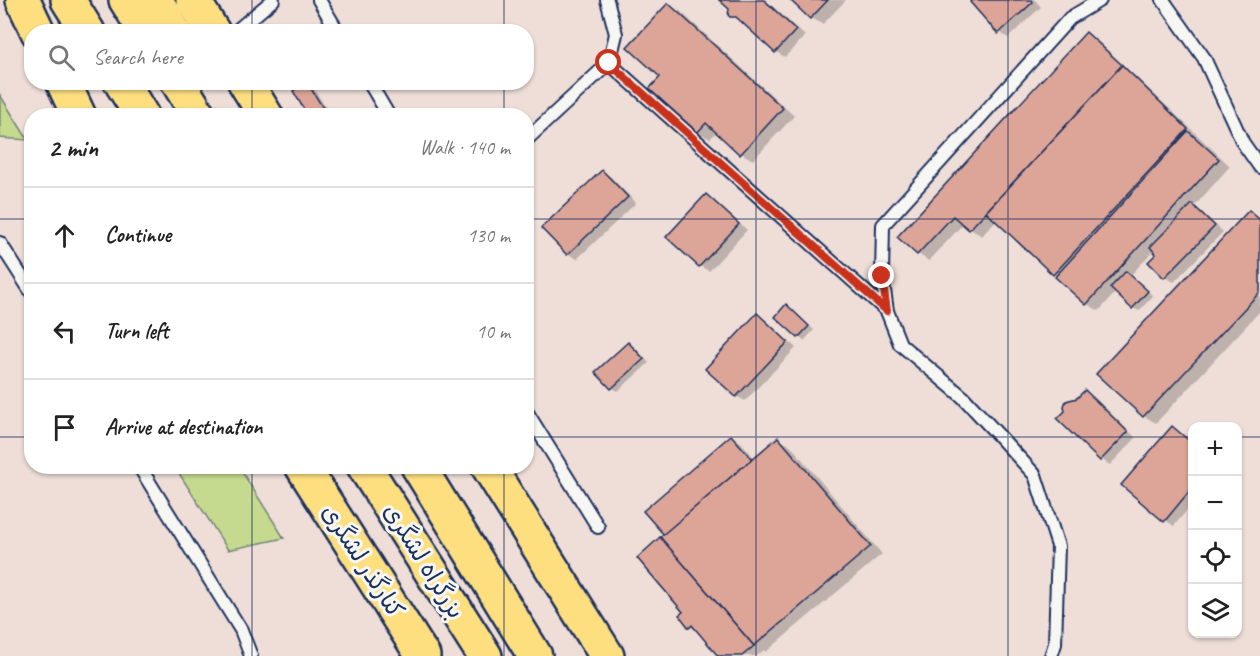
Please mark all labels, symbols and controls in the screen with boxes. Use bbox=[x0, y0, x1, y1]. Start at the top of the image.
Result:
search box bbox=[24, 24, 534, 90]
icon: search bbox=[45, 41, 78, 74]
text: Search here bbox=[93, 43, 183, 71]
route start bbox=[595, 49, 621, 75]
text: 2 min bbox=[48, 131, 98, 164]
text: Walk · 140 m bbox=[420, 135, 510, 160]
icon: ahead bbox=[48, 219, 81, 252]
text: Continue bbox=[105, 221, 171, 249]
text: 130 m bbox=[467, 223, 510, 248]
route end bbox=[868, 262, 894, 288]
icon: left bbox=[48, 315, 81, 348]
text: Turn left bbox=[105, 317, 169, 345]
text: 10 m bbox=[476, 319, 510, 344]
icon: arrive bbox=[48, 411, 81, 444]
text: Arrive at destination bbox=[105, 413, 262, 441]
map controls bbox=[1188, 422, 1242, 638]
button: + bbox=[1188, 422, 1242, 476]
button: − bbox=[1188, 476, 1242, 530]
street label: کنارگذر لشگری bbox=[315, 498, 411, 624]
street label: بزرگراه لشگری bbox=[377, 498, 471, 624]
button: locate bbox=[1188, 530, 1242, 584]
button: layers bbox=[1188, 584, 1242, 638]

